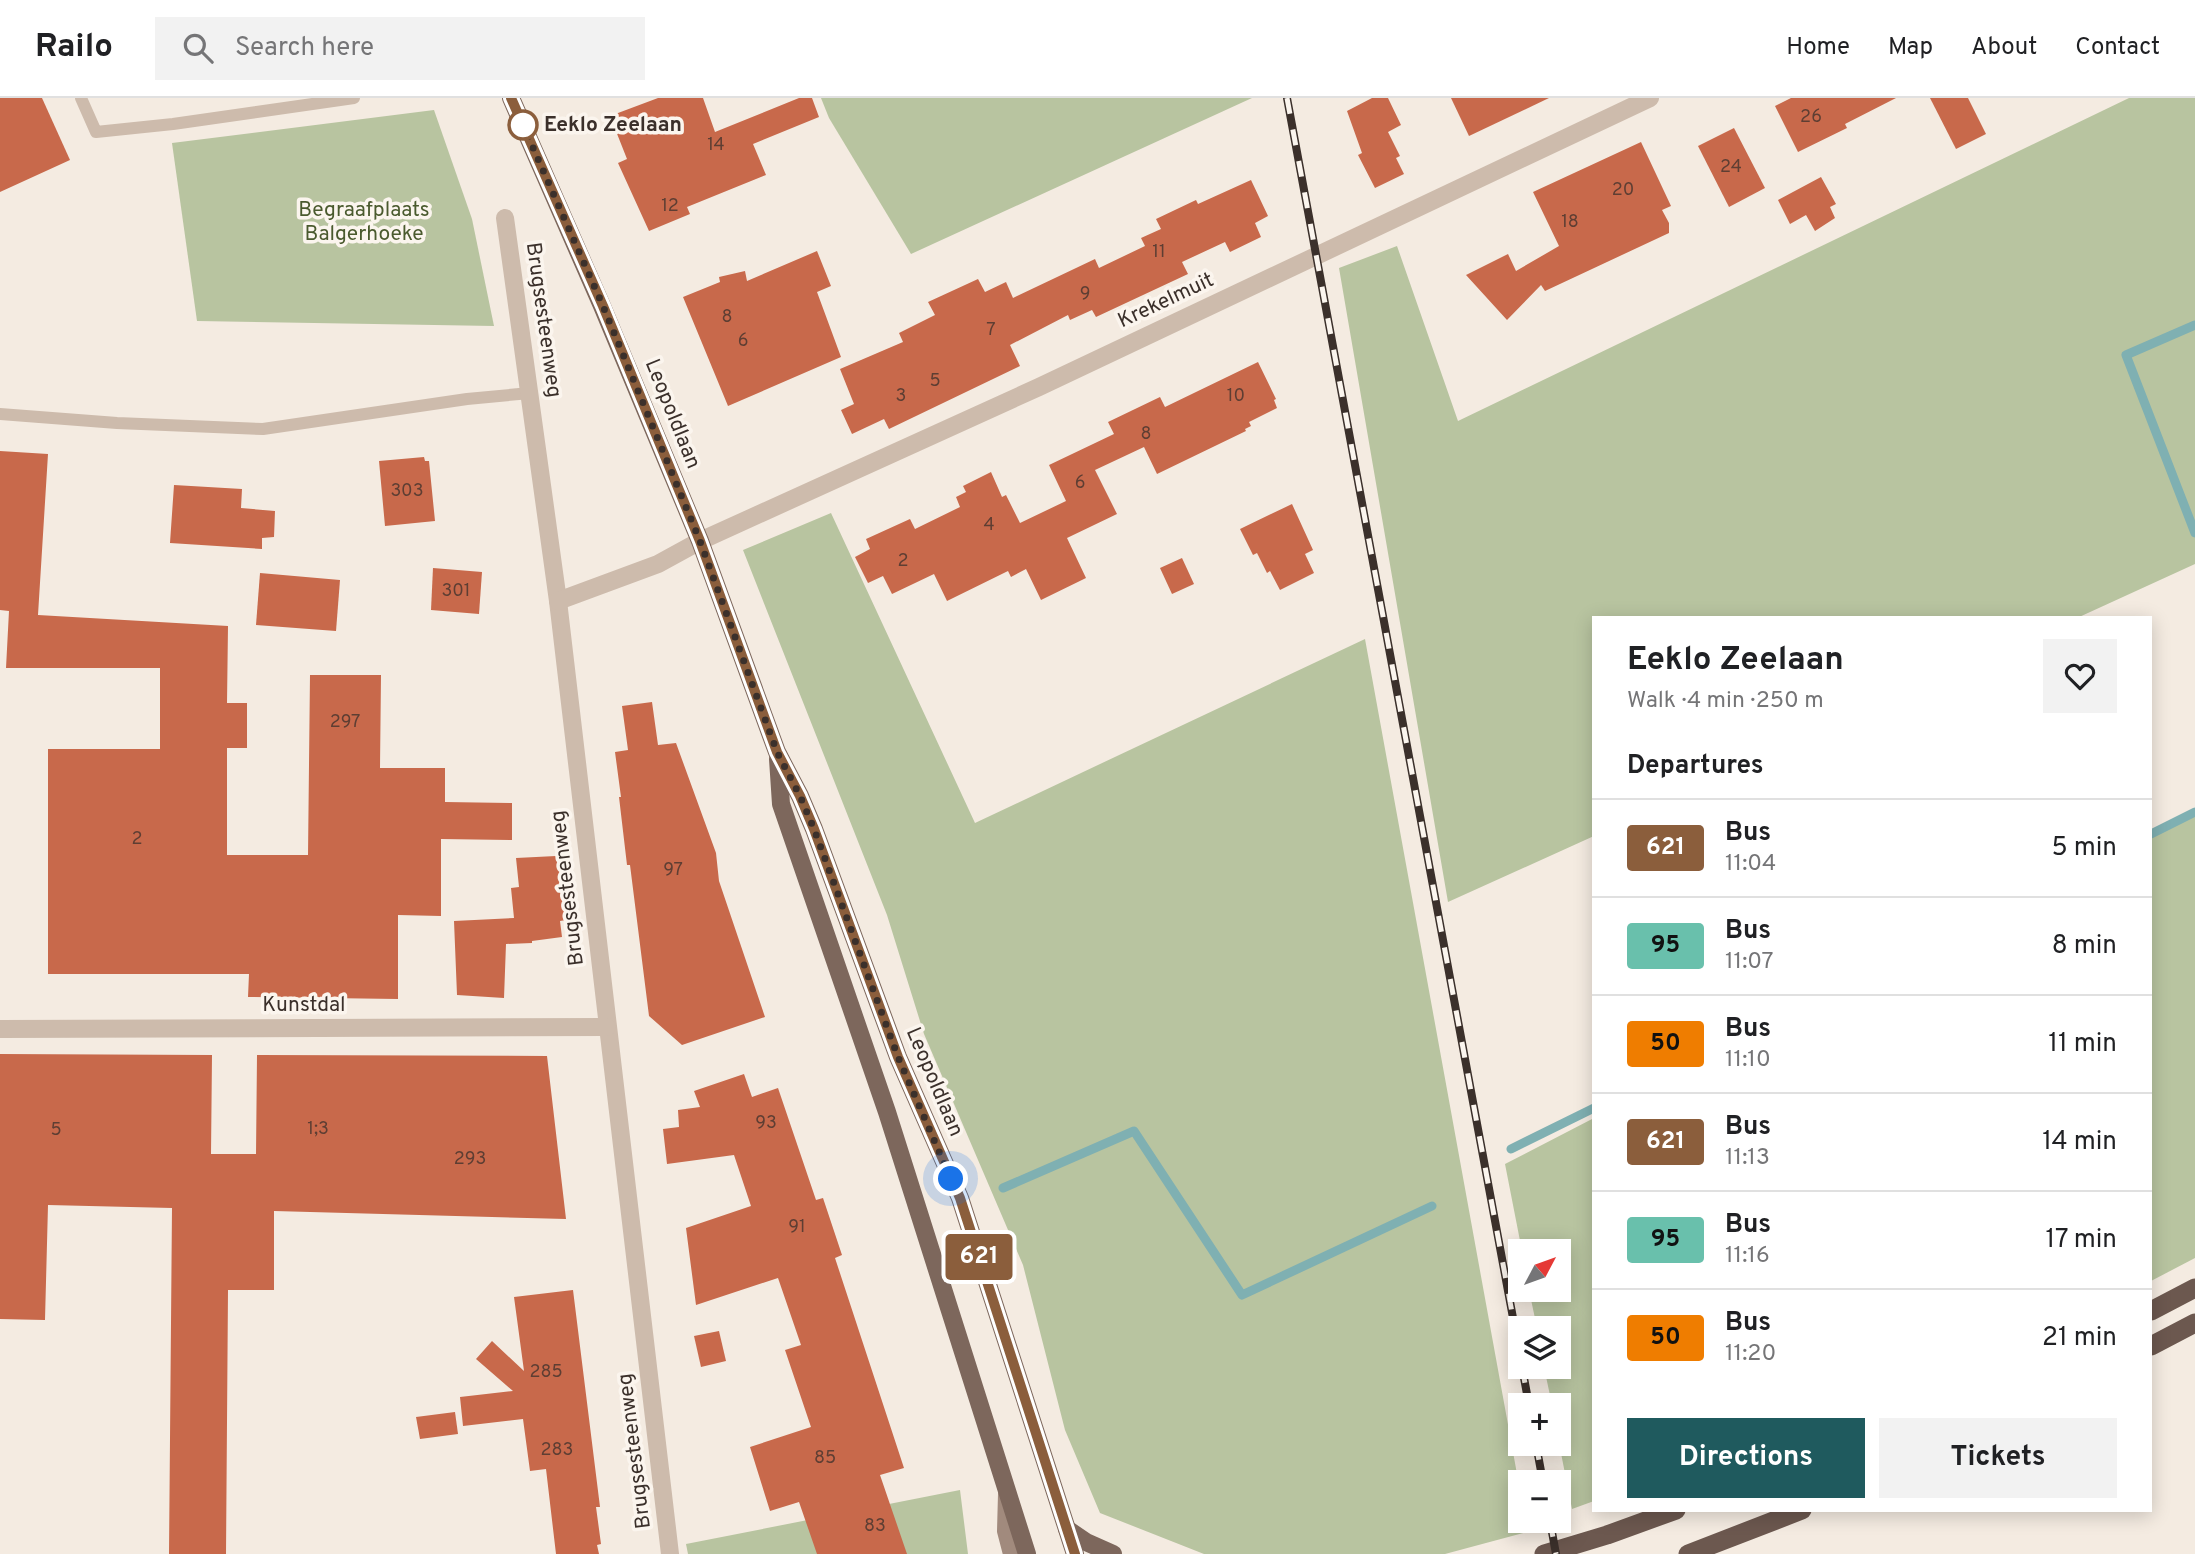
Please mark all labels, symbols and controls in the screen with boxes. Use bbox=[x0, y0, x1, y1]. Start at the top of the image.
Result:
search box bbox=[155, 17, 645, 80]
text: Railo bbox=[35, 27, 113, 69]
icon: search bbox=[179, 29, 217, 67]
text: Search here bbox=[235, 32, 374, 65]
text: Home bbox=[1786, 33, 1850, 63]
text: Map bbox=[1888, 33, 1933, 63]
text: About bbox=[1971, 33, 2037, 63]
text: Contact bbox=[2075, 33, 2160, 63]
house number: 26 bbox=[1800, 106, 1822, 129]
marker: Eeklo Zeelaan bbox=[508, 110, 538, 140]
place label: Eeklo Zeelaan bbox=[544, 112, 682, 139]
house number: 14 bbox=[707, 134, 725, 157]
house number: 24 bbox=[1720, 156, 1742, 179]
house number: 20 bbox=[1612, 179, 1634, 202]
house number: 12 bbox=[661, 195, 679, 218]
park label: Begraafplaats Balgerhoeke bbox=[298, 197, 430, 248]
house number: 18 bbox=[1561, 211, 1579, 234]
street label: Brugsesteenweg bbox=[519, 241, 567, 399]
house number: 11 bbox=[1152, 241, 1166, 264]
street label: Krekelmuit bbox=[1114, 267, 1218, 335]
house number: 9 bbox=[1080, 283, 1090, 306]
house number: 8 bbox=[722, 306, 733, 329]
house number: 7 bbox=[986, 319, 996, 342]
house number: 6 bbox=[738, 330, 748, 353]
street label: Leopoldlaan bbox=[638, 355, 706, 473]
house number: 5 bbox=[929, 370, 941, 393]
house number: 3 bbox=[896, 385, 906, 408]
house number: 10 bbox=[1227, 385, 1245, 408]
house number: 8 bbox=[1141, 423, 1152, 446]
house number: 6 bbox=[1075, 472, 1085, 495]
house number: 303 bbox=[390, 480, 424, 503]
house number: 4 bbox=[983, 514, 995, 537]
house number: 2 bbox=[897, 550, 909, 573]
house number: 301 bbox=[442, 580, 470, 603]
button: heart bbox=[2043, 639, 2117, 713]
text: Eeklo Zeelaan bbox=[1627, 640, 1844, 682]
text: Walk · 4 min · 250 m bbox=[1627, 687, 1824, 716]
house number: 297 bbox=[330, 711, 360, 734]
text: Departures bbox=[1627, 750, 1764, 783]
street label: Brugsesteenweg bbox=[545, 809, 591, 967]
text: Bus bbox=[1725, 817, 1771, 850]
house number: 2 bbox=[131, 828, 143, 851]
text: 5 min bbox=[2051, 832, 2117, 865]
text: 621 bbox=[1646, 833, 1685, 863]
text: 11:04 bbox=[1725, 850, 1776, 879]
house number: 97 bbox=[663, 859, 683, 882]
text: Bus bbox=[1725, 915, 1771, 948]
text: 8 min bbox=[2052, 930, 2117, 963]
text: 95 bbox=[1651, 931, 1680, 961]
text: 11:07 bbox=[1725, 948, 1773, 977]
street label: Kunstdal bbox=[262, 992, 346, 1019]
text: Bus bbox=[1725, 1013, 1771, 1046]
street label: Leopoldlaan bbox=[899, 1023, 969, 1141]
text: 11 min bbox=[2048, 1028, 2117, 1061]
text: 50 bbox=[1650, 1029, 1681, 1059]
text: 11:10 bbox=[1725, 1046, 1771, 1075]
text: Bus bbox=[1725, 1111, 1771, 1144]
house number: 93 bbox=[755, 1112, 777, 1135]
house number: 1;3 bbox=[307, 1118, 329, 1141]
house number: 5 bbox=[50, 1119, 62, 1142]
text: 14 min bbox=[2042, 1126, 2117, 1159]
text: 621 bbox=[1646, 1127, 1685, 1157]
text: 11:13 bbox=[1725, 1144, 1770, 1173]
house number: 293 bbox=[454, 1148, 486, 1171]
your location bbox=[933, 1161, 968, 1196]
text: Bus bbox=[1725, 1209, 1771, 1242]
house number: 91 bbox=[788, 1216, 806, 1239]
text: 17 min bbox=[2045, 1224, 2117, 1257]
text: 95 bbox=[1651, 1225, 1680, 1255]
line badge: 621 bbox=[939, 1234, 1019, 1280]
north arrow bbox=[1508, 1239, 1572, 1302]
map controls bbox=[1508, 1239, 1571, 1533]
text: 621 bbox=[959, 1242, 999, 1272]
text: 11:16 bbox=[1725, 1242, 1770, 1271]
text: Bus bbox=[1725, 1307, 1771, 1340]
button: layers bbox=[1508, 1316, 1571, 1379]
text: 21 min bbox=[2042, 1322, 2117, 1355]
text: 50 bbox=[1650, 1323, 1681, 1353]
text: 11:20 bbox=[1725, 1340, 1776, 1369]
house number: 285 bbox=[529, 1361, 563, 1384]
street label: Brugsesteenweg bbox=[612, 1372, 658, 1530]
button: + bbox=[1508, 1393, 1571, 1456]
button: Directions bbox=[1627, 1418, 1865, 1498]
button: Tickets bbox=[1879, 1418, 2117, 1498]
house number: 283 bbox=[541, 1439, 573, 1462]
house number: 85 bbox=[814, 1447, 836, 1470]
button: − bbox=[1508, 1470, 1571, 1533]
house number: 83 bbox=[864, 1515, 886, 1538]

